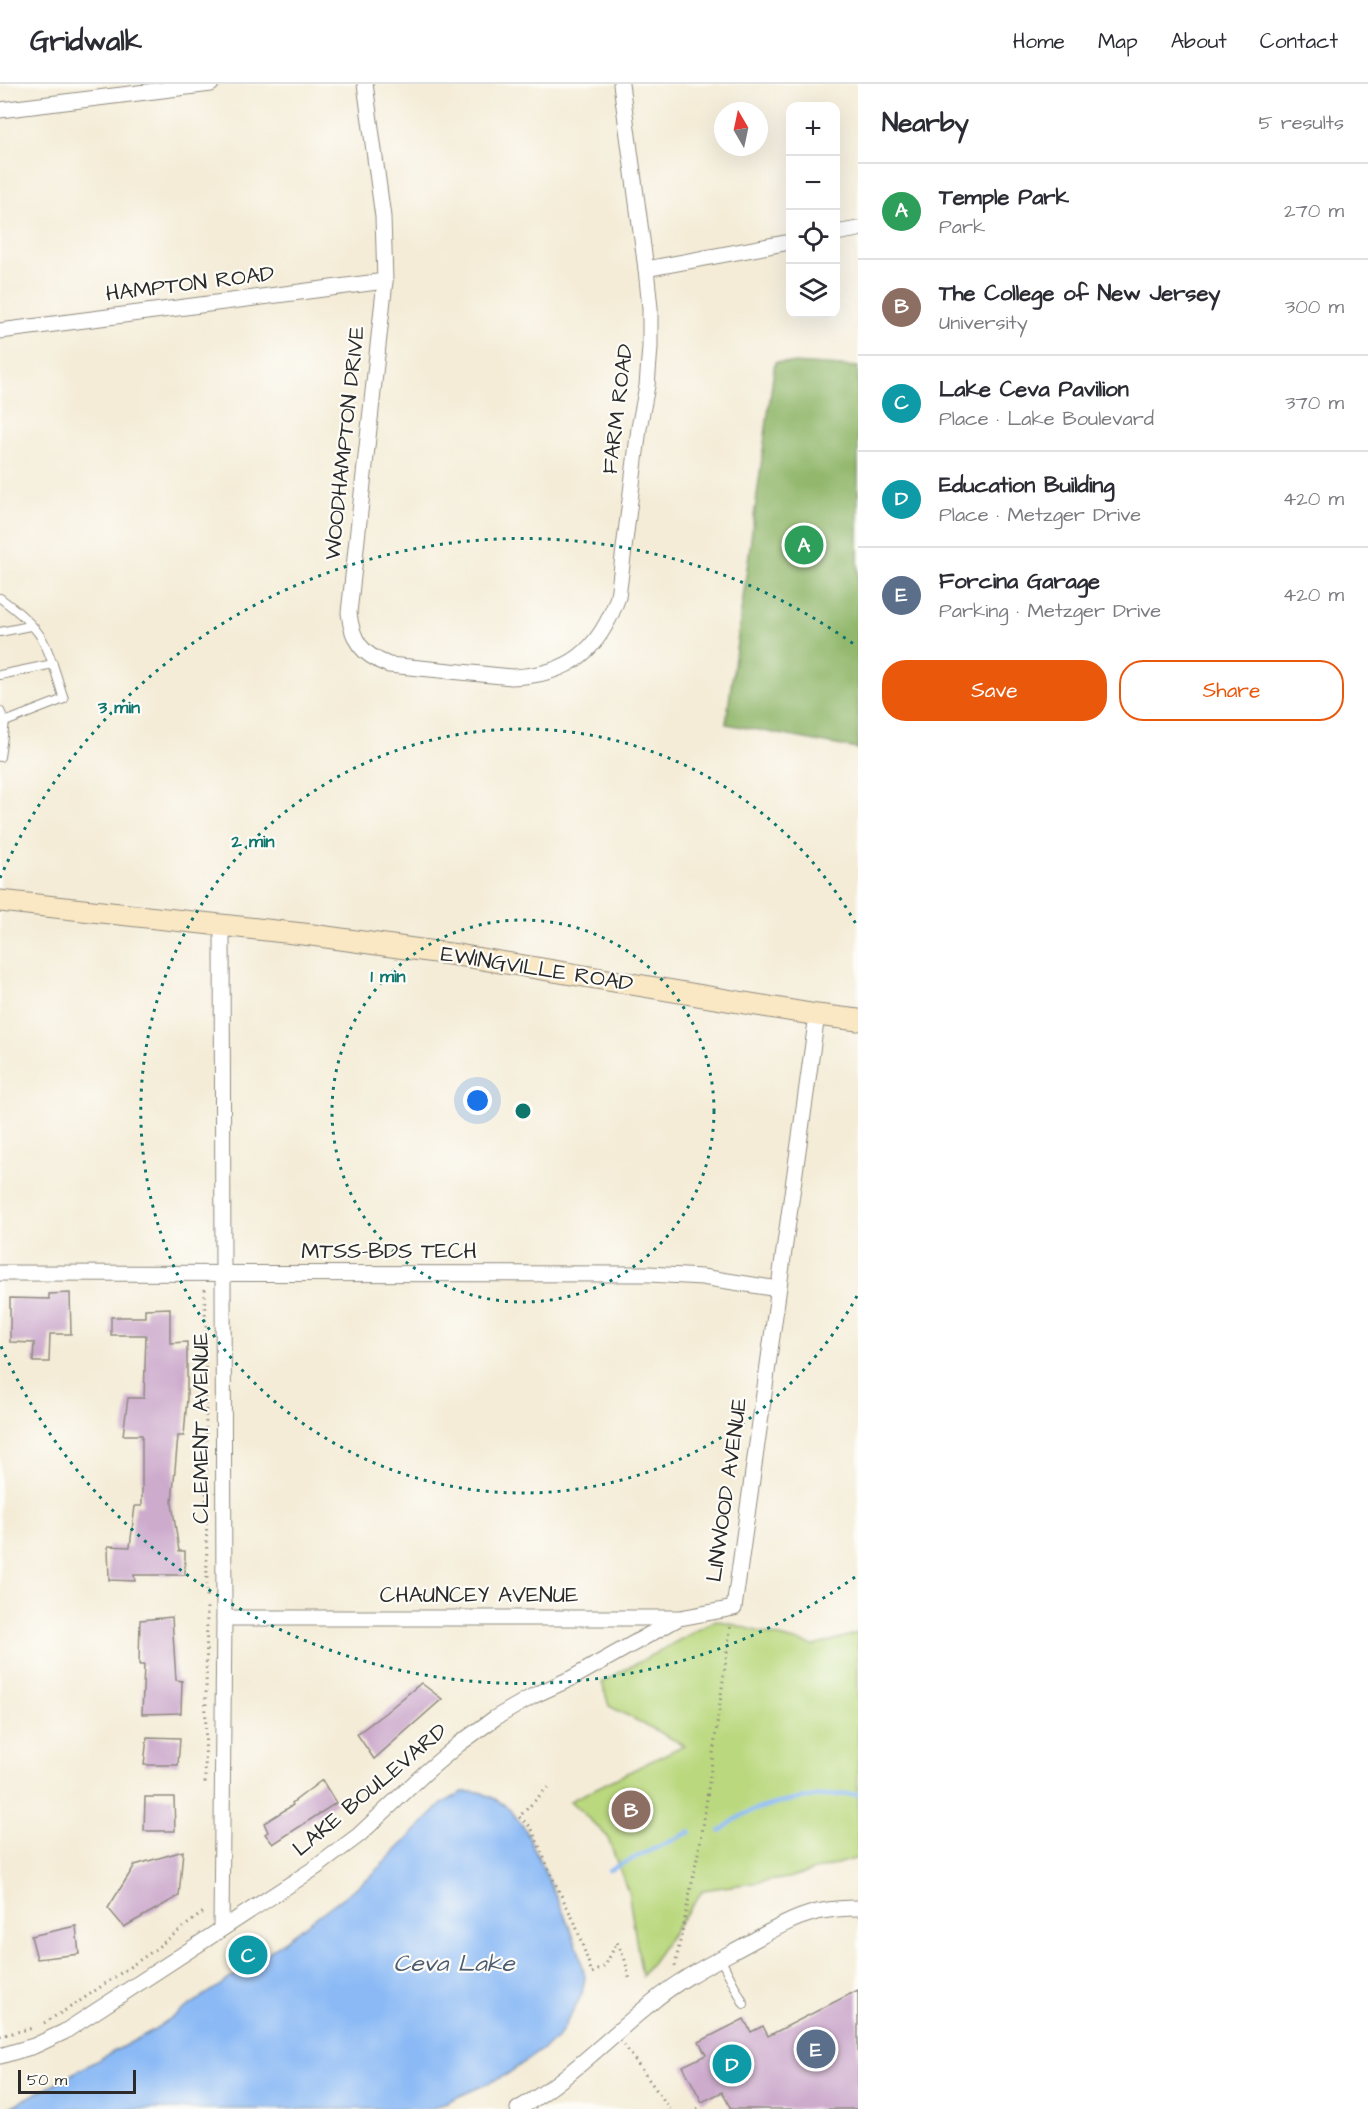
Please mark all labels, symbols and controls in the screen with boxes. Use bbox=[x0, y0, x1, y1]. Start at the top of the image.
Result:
text: Gridwalk bbox=[30, 22, 142, 61]
text: Home bbox=[1013, 27, 1065, 56]
text: Map bbox=[1098, 27, 1138, 56]
text: About bbox=[1171, 27, 1227, 56]
text: Contact bbox=[1260, 27, 1338, 56]
north arrow bbox=[714, 102, 768, 156]
map controls bbox=[786, 102, 840, 318]
button: + bbox=[786, 102, 840, 156]
text: Nearby bbox=[882, 105, 969, 141]
text: 5 results bbox=[1259, 109, 1344, 137]
button: − bbox=[786, 156, 840, 210]
text: Temple Park bbox=[939, 182, 1069, 213]
text: A bbox=[895, 197, 908, 225]
text: 270 m bbox=[1284, 197, 1344, 225]
button: locate bbox=[786, 210, 840, 264]
text: Park bbox=[939, 213, 985, 241]
street label: HAMPTON ROAD bbox=[104, 258, 276, 310]
button: layers bbox=[786, 264, 840, 318]
text: The College of New Jersey bbox=[939, 278, 1220, 309]
text: B bbox=[894, 293, 909, 321]
text: 300 m bbox=[1285, 293, 1344, 321]
text: University bbox=[939, 309, 1028, 337]
street label: WOODHAMPTON DRIVE bbox=[317, 324, 373, 562]
street label: FARM ROAD bbox=[595, 342, 641, 476]
text: Lake Ceva Pavilion bbox=[939, 374, 1129, 405]
text: C bbox=[894, 389, 909, 417]
text: 370 m bbox=[1285, 389, 1344, 417]
text: Place · Lake Boulevard bbox=[939, 405, 1154, 433]
text: Education Building bbox=[939, 470, 1115, 501]
text: D bbox=[895, 485, 908, 513]
text: 420 m bbox=[1283, 485, 1344, 513]
text: Place · Metzger Drive bbox=[939, 501, 1141, 529]
pin: A bbox=[784, 522, 824, 568]
text: Forcina Garage bbox=[939, 566, 1100, 597]
text: E bbox=[896, 581, 907, 609]
text: 420 m bbox=[1283, 581, 1344, 609]
text: Parking · Metzger Drive bbox=[939, 597, 1161, 625]
button: Save bbox=[882, 660, 1107, 721]
button: Share bbox=[1119, 660, 1344, 721]
text: 3 min bbox=[97, 695, 140, 720]
text: 2 min bbox=[230, 829, 275, 854]
street label: EWINGVILLE ROAD bbox=[439, 938, 635, 1000]
text: 1 min bbox=[370, 964, 406, 989]
your location bbox=[463, 1086, 492, 1115]
centre of rings bbox=[513, 1101, 533, 1121]
street label: MTSS-BDS TECH bbox=[301, 1236, 477, 1267]
street label: CLEMENT AVENUE bbox=[186, 1332, 217, 1524]
street label: LINWOOD AVENUE bbox=[699, 1396, 755, 1584]
street label: CHAUNCEY AVENUE bbox=[380, 1580, 578, 1611]
street label: LAKE BOULEVARD bbox=[286, 1716, 454, 1864]
pin: B bbox=[612, 1788, 650, 1832]
pin: C bbox=[228, 1932, 268, 1978]
water label: Ceva Lake bbox=[394, 1947, 515, 1981]
pin: E bbox=[796, 2026, 836, 2072]
pin: D bbox=[712, 2042, 752, 2086]
scale bar bbox=[18, 2067, 136, 2094]
text: 50 m bbox=[27, 2069, 67, 2091]

